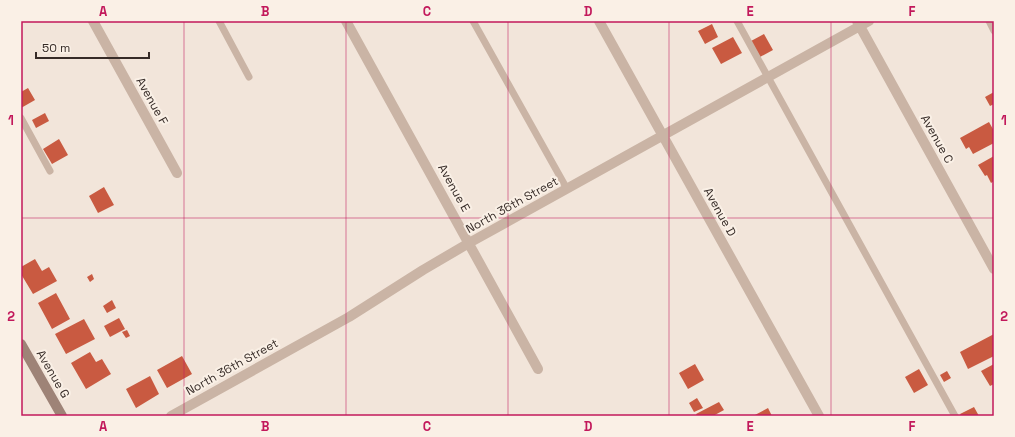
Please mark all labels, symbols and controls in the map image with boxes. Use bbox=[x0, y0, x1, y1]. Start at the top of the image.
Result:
text: A bbox=[99, 3, 108, 20]
text: B bbox=[261, 3, 270, 20]
text: C bbox=[423, 3, 431, 20]
text: D bbox=[584, 3, 593, 20]
text: E bbox=[746, 3, 754, 20]
text: F bbox=[909, 3, 916, 20]
scale bar bbox=[36, 34, 149, 60]
text: 50 m bbox=[42, 40, 70, 56]
street label: Avenue F bbox=[132, 74, 172, 128]
text: 1 bbox=[8, 112, 14, 129]
street label: Avenue C bbox=[917, 112, 957, 166]
text: 1 bbox=[1001, 112, 1007, 129]
street label: Avenue E bbox=[434, 161, 474, 215]
street label: North 36th Street bbox=[463, 173, 561, 237]
street label: Avenue D bbox=[700, 185, 740, 239]
text: 2 bbox=[7, 308, 15, 325]
text: 2 bbox=[1000, 308, 1008, 325]
street label: North 36th Street bbox=[183, 335, 281, 399]
street label: Avenue G bbox=[33, 347, 73, 401]
text: A bbox=[99, 418, 108, 435]
text: B bbox=[261, 418, 270, 435]
text: C bbox=[423, 418, 431, 435]
text: D bbox=[584, 418, 593, 435]
text: E bbox=[746, 418, 754, 435]
text: F bbox=[909, 418, 916, 435]

